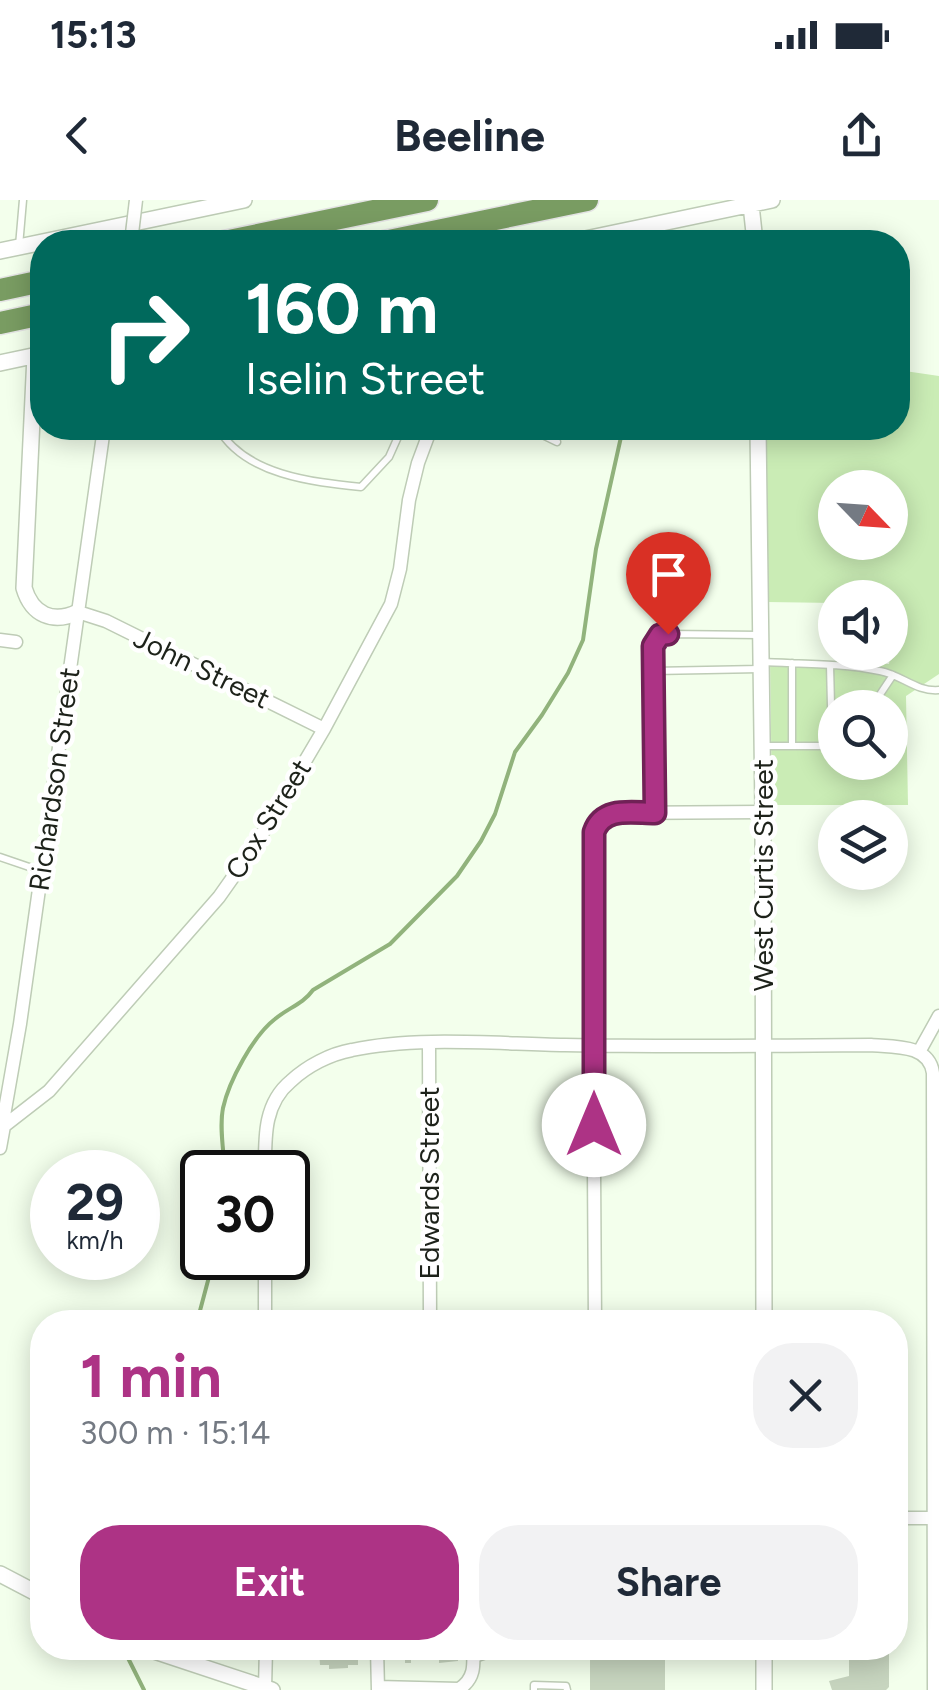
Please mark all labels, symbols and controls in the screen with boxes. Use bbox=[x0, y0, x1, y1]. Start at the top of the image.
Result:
text: 15:13 bbox=[50, 12, 137, 58]
icon: back bbox=[50, 108, 105, 163]
text: Beeline bbox=[394, 108, 545, 162]
icon: share bbox=[834, 108, 889, 163]
text: 160 m bbox=[245, 266, 438, 351]
icon: right bbox=[80, 270, 210, 400]
text: Iselin Street bbox=[245, 351, 485, 405]
north arrow bbox=[818, 470, 908, 560]
map controls bbox=[818, 470, 908, 890]
pin bbox=[626, 532, 711, 635]
icon: arrive bbox=[641, 547, 696, 602]
button: sound bbox=[818, 580, 908, 670]
street label: John Street bbox=[128, 620, 276, 716]
street label: Richardson Street bbox=[21, 665, 87, 893]
button: search bbox=[818, 690, 908, 780]
street label: Cox Street bbox=[218, 753, 318, 885]
street label: West Curtis Street bbox=[746, 759, 780, 991]
button: layers bbox=[818, 800, 908, 890]
position arrow bbox=[542, 1073, 646, 1177]
street label: Edwards Street bbox=[412, 1086, 446, 1280]
speed limit sign: 30 bbox=[180, 1150, 310, 1280]
text: 29 bbox=[66, 1172, 124, 1233]
text: km/h bbox=[66, 1225, 124, 1255]
text: 1 min bbox=[80, 1340, 222, 1412]
button: close bbox=[753, 1343, 858, 1448]
text: 300 m · 15:14 bbox=[80, 1414, 270, 1452]
button: Exit bbox=[80, 1525, 459, 1640]
button: Share bbox=[479, 1525, 858, 1640]

